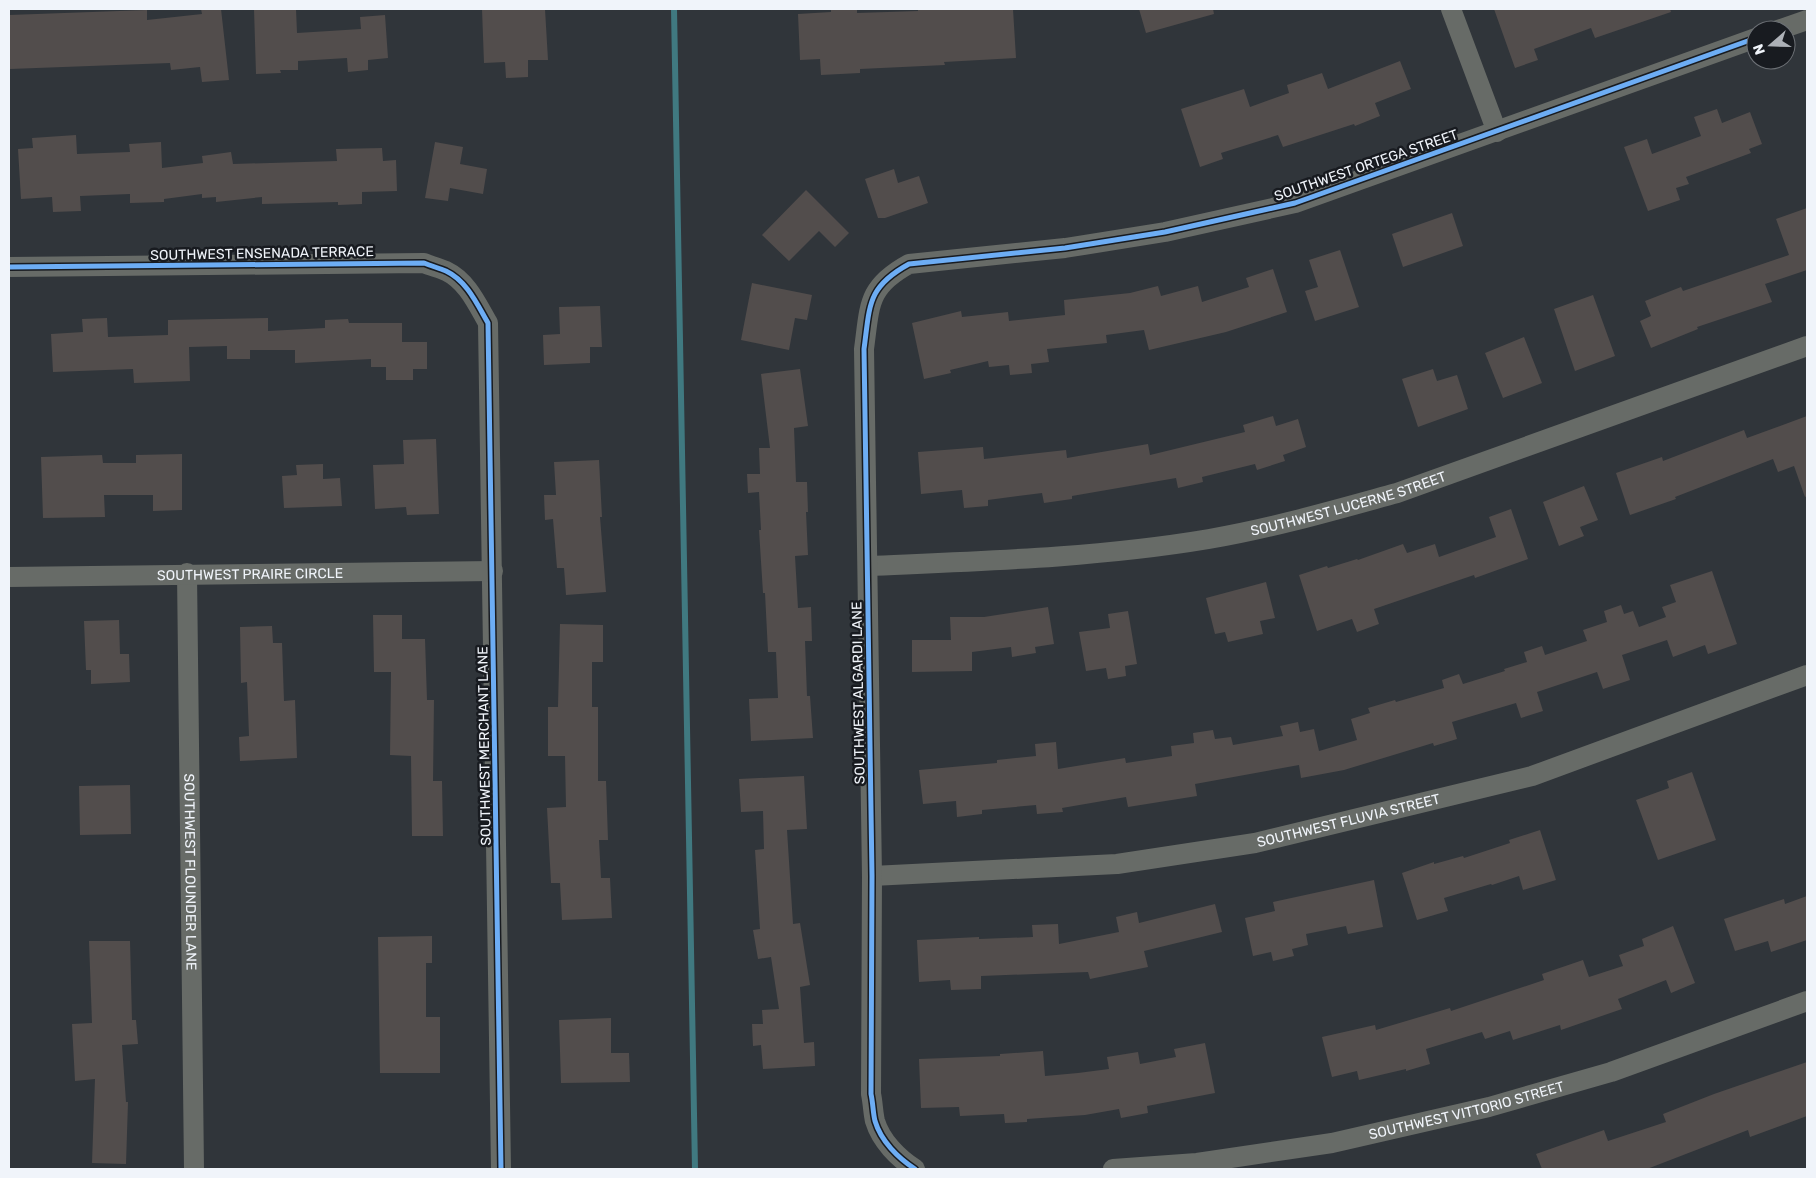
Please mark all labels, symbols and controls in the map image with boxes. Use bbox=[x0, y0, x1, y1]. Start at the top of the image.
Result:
north arrow bbox=[1746, 20, 1796, 70]
text: N bbox=[1750, 42, 1769, 57]
street label: SOUTHWEST ORTEGA STREET bbox=[1272, 126, 1460, 205]
street label: SOUTHWEST ENSENADA TERRACE bbox=[150, 243, 374, 264]
street label: SOUTHWEST LUCERNE STREET bbox=[1249, 468, 1448, 540]
street label: SOUTHWEST PRAIRE CIRCLE bbox=[157, 565, 343, 584]
street label: SOUTHWEST ALGARDI LANE bbox=[848, 602, 869, 784]
street label: SOUTHWEST MERCHANT LANE bbox=[474, 646, 495, 846]
street label: SOUTHWEST FLOUNDER LANE bbox=[180, 773, 200, 971]
street label: SOUTHWEST FLUVIA STREET bbox=[1255, 791, 1442, 851]
street label: SOUTHWEST VITTORIO STREET bbox=[1367, 1078, 1566, 1143]

